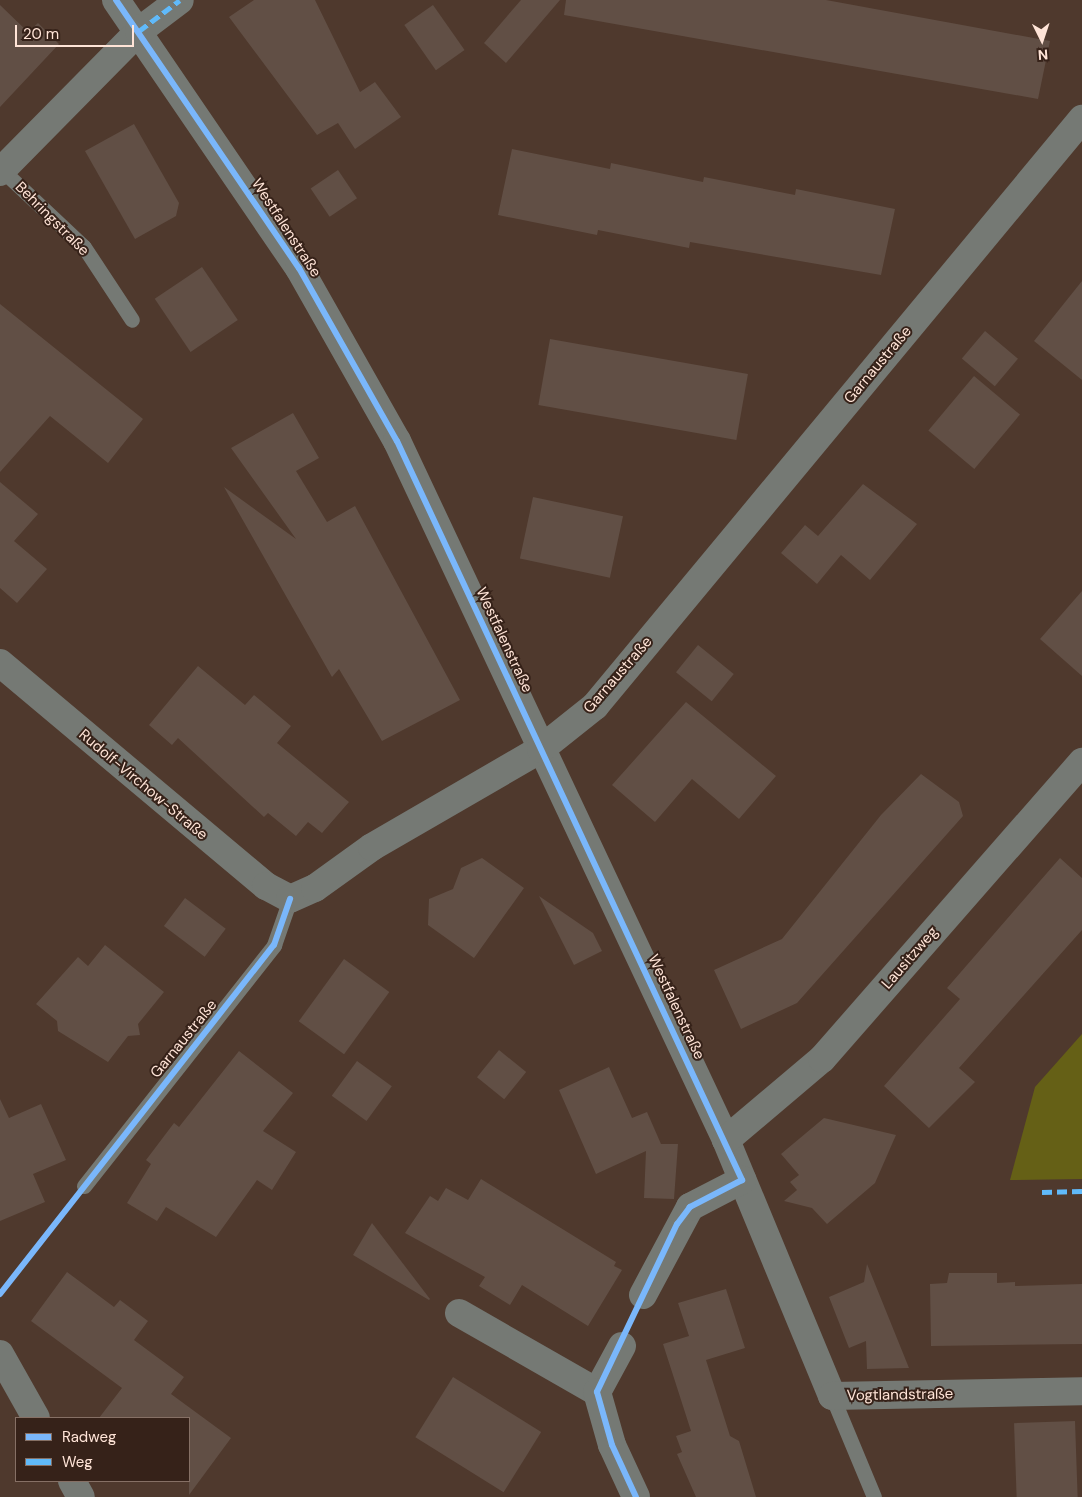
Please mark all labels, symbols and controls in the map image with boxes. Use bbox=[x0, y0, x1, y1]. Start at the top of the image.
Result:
scale bar bbox=[18, 15, 136, 47]
north arrow bbox=[1017, 15, 1067, 65]
text: 20 m bbox=[23, 24, 59, 44]
text: N bbox=[1037, 46, 1049, 64]
street label: Westfalenstraße bbox=[247, 175, 325, 281]
street label: Behringstraße bbox=[11, 178, 93, 260]
street label: Garnaustraße bbox=[840, 323, 916, 407]
street label: Westfalenstraße bbox=[472, 585, 536, 695]
street label: Garnaustraße bbox=[580, 633, 656, 717]
street label: Rudolf-Virchow-Straße bbox=[75, 726, 211, 844]
street label: Lausitzweg bbox=[878, 923, 942, 993]
street label: Westfalenstraße bbox=[644, 952, 708, 1062]
street label: Garnaustraße bbox=[147, 996, 221, 1082]
street label: Vogtlandstraße bbox=[847, 1385, 953, 1405]
legend bbox=[15, 1417, 190, 1482]
text: Radweg bbox=[62, 1427, 116, 1447]
text: Weg bbox=[62, 1452, 93, 1472]

